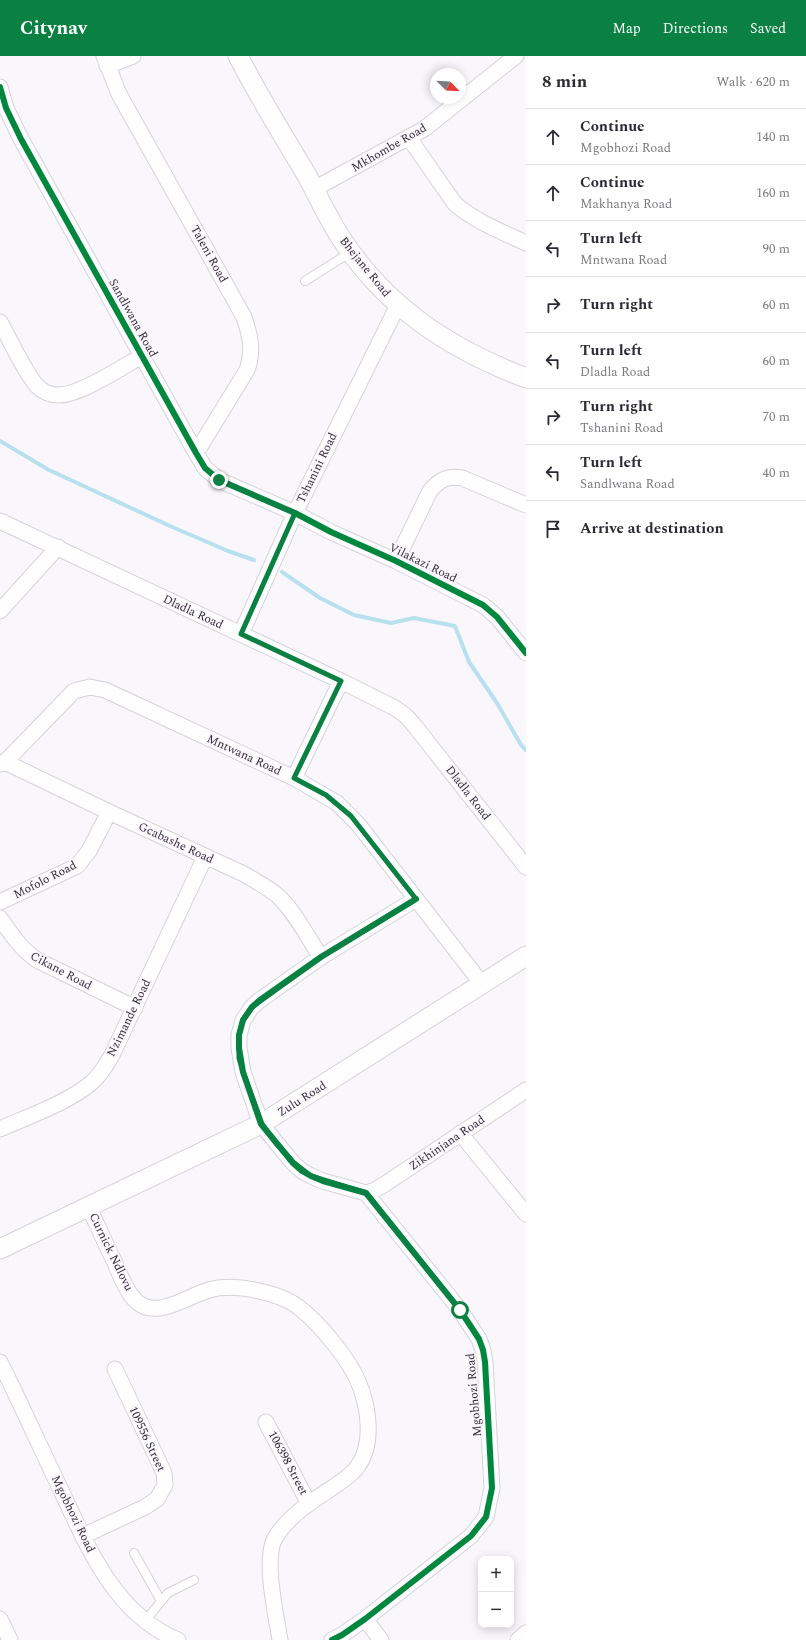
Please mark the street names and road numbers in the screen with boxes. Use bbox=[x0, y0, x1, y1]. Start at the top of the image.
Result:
street label: Mkhombe Road bbox=[348, 119, 431, 177]
street label: Taleni Road bbox=[185, 222, 233, 287]
street label: Bhejane Road bbox=[335, 233, 396, 302]
street label: Sandlwana Road bbox=[103, 275, 163, 361]
street label: Tshanini Road bbox=[292, 429, 343, 507]
street label: Vilakazi Road bbox=[386, 538, 461, 588]
street label: Dladla Road bbox=[160, 590, 227, 634]
street label: Mntwana Road bbox=[204, 729, 285, 781]
street label: Dladla Road bbox=[441, 762, 496, 825]
street label: Gcabashe Road bbox=[135, 817, 217, 869]
street label: Mofolo Road bbox=[10, 856, 80, 904]
street label: Cikane Road bbox=[27, 947, 96, 995]
street label: Nzimande Road bbox=[102, 976, 156, 1060]
street label: Zulu Road bbox=[274, 1076, 331, 1122]
street label: Zikhinjana Road bbox=[405, 1110, 489, 1176]
street label: Curnick Ndlovu bbox=[84, 1210, 138, 1295]
street label: Mgobhozi Road bbox=[461, 1352, 487, 1438]
street label: 109556 Street bbox=[123, 1403, 171, 1475]
street label: 106398 Street bbox=[263, 1427, 313, 1499]
street label: Mgobhozi Road bbox=[46, 1472, 100, 1556]

